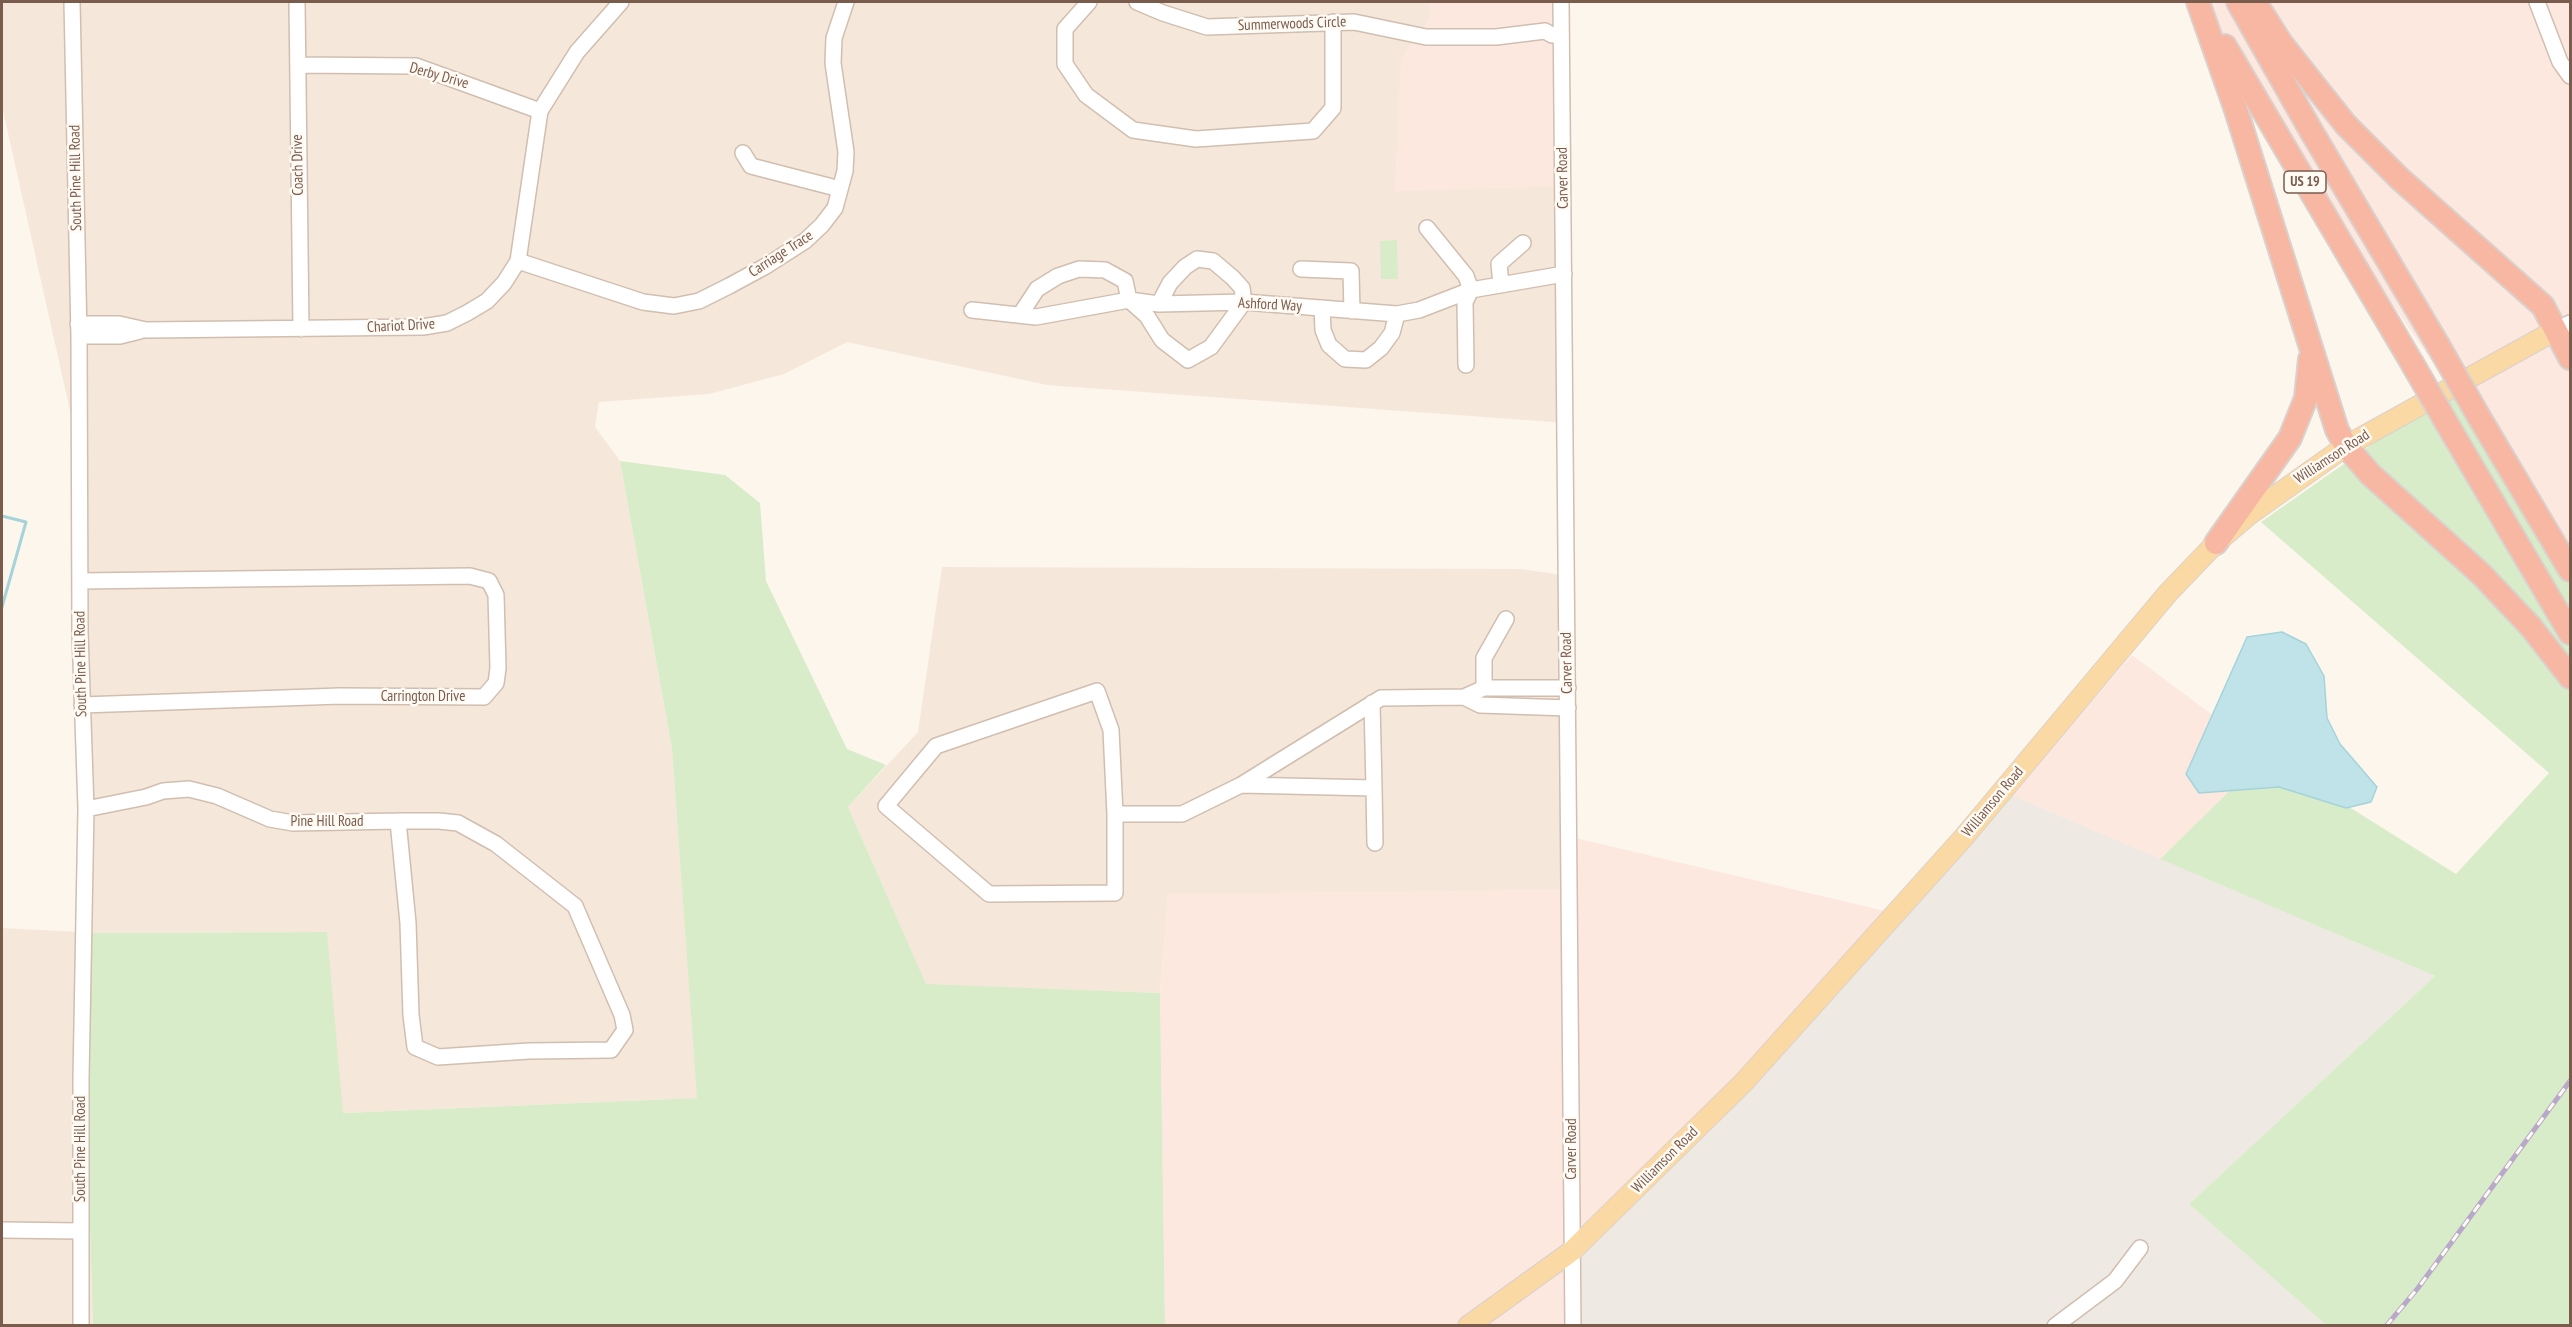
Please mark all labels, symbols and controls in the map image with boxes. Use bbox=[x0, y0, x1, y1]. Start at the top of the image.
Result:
street label: Summerwoods Circle bbox=[1237, 13, 1347, 35]
street label: Derby Drive bbox=[407, 59, 471, 93]
street label: South Pine Hill Road bbox=[66, 125, 86, 231]
street label: Coach Drive bbox=[288, 134, 308, 196]
street label: Carver Road bbox=[1553, 147, 1573, 209]
road number: US 19 bbox=[2284, 171, 2326, 193]
street label: Carriage Trace bbox=[746, 227, 816, 281]
street label: Ashford Way bbox=[1238, 294, 1302, 316]
street label: Chariot Drive bbox=[367, 315, 435, 337]
street label: Williamson Road bbox=[2291, 426, 2373, 488]
street label: South Pine Hill Road bbox=[71, 611, 91, 717]
street label: Carver Road bbox=[1557, 632, 1577, 694]
street label: Carrington Drive bbox=[381, 688, 465, 706]
street label: Williamson Road bbox=[1958, 763, 2028, 841]
street label: Pine Hill Road bbox=[290, 813, 364, 831]
street label: South Pine Hill Road bbox=[72, 1096, 90, 1202]
street label: Carver Road bbox=[1563, 1118, 1581, 1180]
street label: Williamson Road bbox=[1628, 1123, 1702, 1197]

